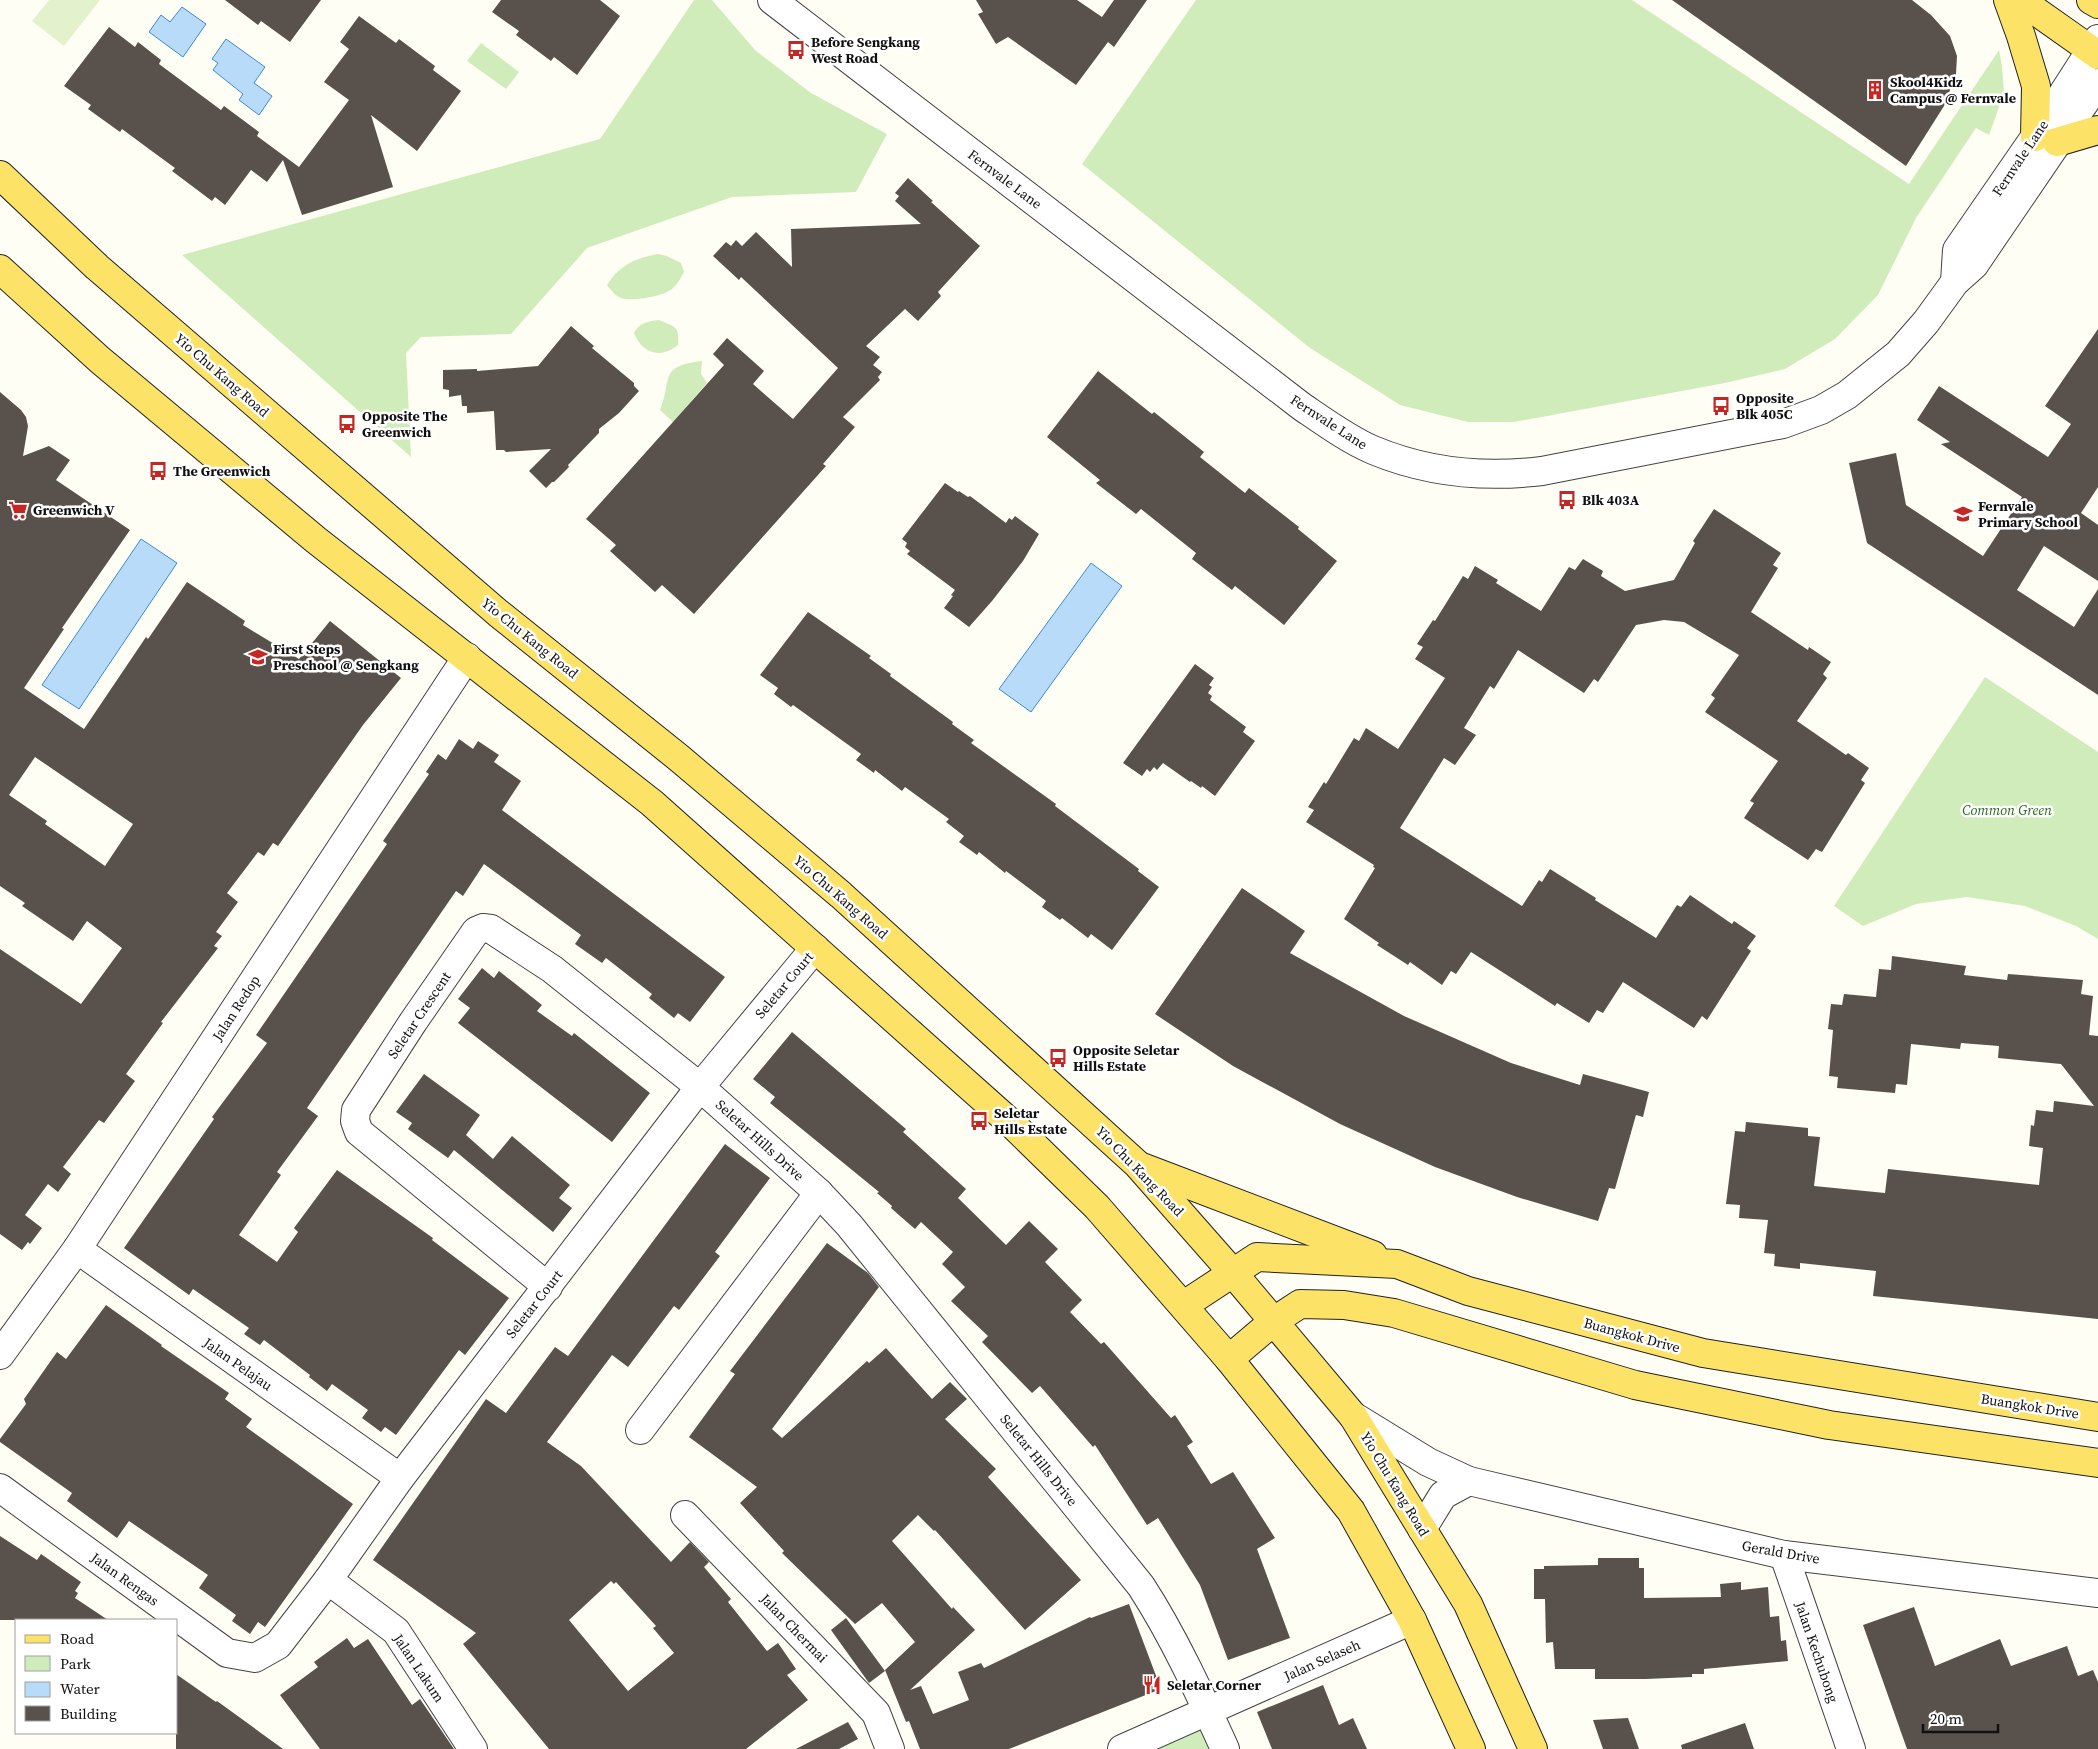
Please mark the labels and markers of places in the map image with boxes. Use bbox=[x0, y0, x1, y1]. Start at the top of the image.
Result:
place label: Before Sengkang West Road bbox=[811, 32, 920, 68]
bus stop icon: Before Sengkang West Road bbox=[785, 39, 807, 61]
place label: Skool4Kidz Campus @ Fernvale bbox=[1890, 72, 2016, 108]
building icon: Skool4Kidz Campus @ Fernvale bbox=[1864, 79, 1886, 101]
place label: Opposite Blk 405C bbox=[1736, 388, 1794, 424]
bus stop icon: Opposite Blk 405C bbox=[1710, 395, 1732, 417]
place label: Opposite The Greenwich bbox=[362, 406, 448, 442]
bus stop icon: Opposite The Greenwich bbox=[336, 413, 358, 435]
bus stop icon: The Greenwich bbox=[147, 460, 169, 482]
place label: The Greenwich bbox=[173, 461, 271, 481]
bus stop icon: Blk 403A bbox=[1556, 489, 1578, 511]
place label: Blk 403A bbox=[1582, 490, 1640, 510]
place label: Fernvale Primary School bbox=[1978, 496, 2079, 532]
supermarket icon: Greenwich V bbox=[7, 499, 29, 521]
place label: Greenwich V bbox=[33, 500, 115, 520]
school or university icon: Fernvale Primary School bbox=[1952, 503, 1974, 525]
place label: First Steps Preschool @ Sengkang bbox=[273, 639, 419, 675]
school or university icon: First Steps Preschool @ Sengkang bbox=[247, 646, 269, 668]
place label: Opposite Seletar Hills Estate bbox=[1073, 1040, 1180, 1076]
bus stop icon: Opposite Seletar Hills Estate bbox=[1047, 1047, 1069, 1069]
place label: Seletar Hills Estate bbox=[994, 1103, 1067, 1139]
bus stop icon: Seletar Hills Estate bbox=[968, 1110, 990, 1132]
restaurant icon: Seletar Corner bbox=[1141, 1674, 1163, 1696]
place label: Seletar Corner bbox=[1167, 1675, 1261, 1695]

